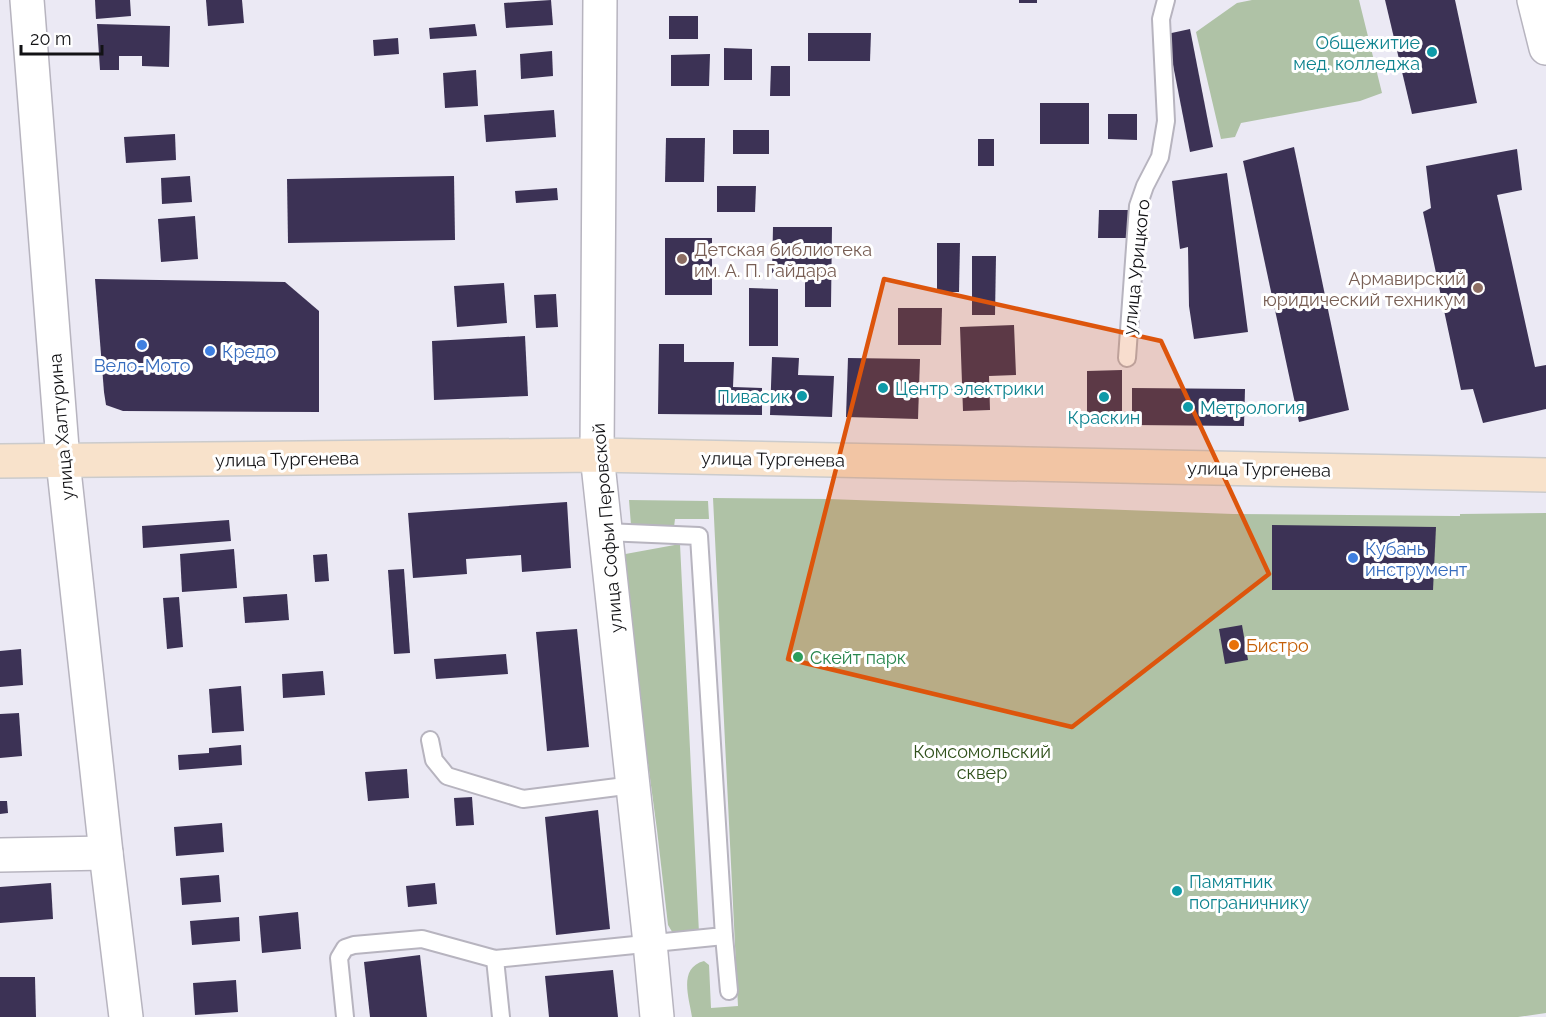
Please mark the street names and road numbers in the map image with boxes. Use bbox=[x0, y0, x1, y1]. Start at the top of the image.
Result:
street label: улица Урицкого bbox=[1118, 198, 1154, 336]
street label: улица Халтурина bbox=[44, 353, 78, 501]
street label: улица Софьи Перовской bbox=[587, 422, 627, 634]
street label: улица Тургенева bbox=[215, 447, 359, 471]
street label: улица Тургенева bbox=[701, 447, 845, 471]
street label: улица Тургенева bbox=[1187, 457, 1331, 481]

